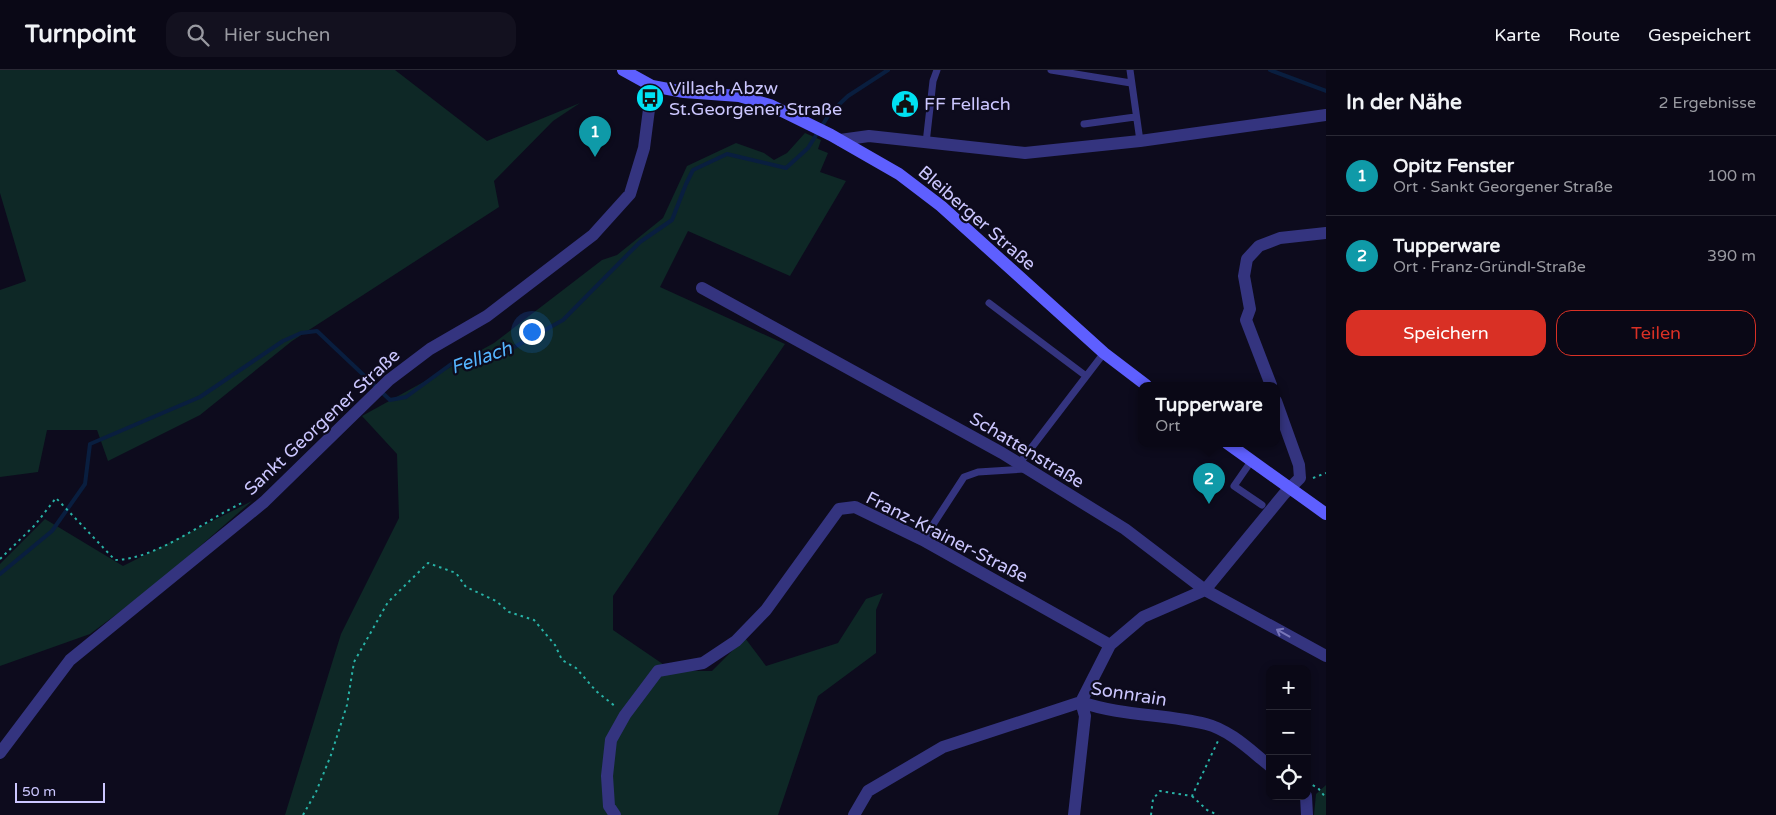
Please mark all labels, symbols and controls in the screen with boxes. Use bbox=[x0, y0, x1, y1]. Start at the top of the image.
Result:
search box bbox=[166, 12, 516, 57]
text: Turnpoint bbox=[25, 20, 136, 49]
icon: search bbox=[184, 21, 212, 49]
text: Hier suchen bbox=[224, 24, 330, 46]
text: Karte bbox=[1494, 24, 1540, 46]
text: Route bbox=[1568, 24, 1620, 46]
text: Gespeichert bbox=[1648, 24, 1751, 46]
place label: Villach Abzw St.Georgener Straße bbox=[669, 77, 842, 120]
bus stop icon: Villach Abzw St.Georgener Straße bbox=[635, 83, 665, 113]
public building icon: FF Fellach bbox=[890, 89, 920, 119]
text: In der Nähe bbox=[1346, 90, 1462, 115]
place label: FF Fellach bbox=[924, 93, 1011, 115]
text: 2 Ergebnisse bbox=[1658, 93, 1756, 113]
pin: 1 bbox=[579, 116, 611, 157]
text: Opitz Fenster bbox=[1393, 155, 1514, 177]
street label: Bleiberger Straße bbox=[914, 161, 1040, 275]
text: 1 bbox=[1357, 166, 1367, 186]
text: 100 m bbox=[1707, 166, 1756, 186]
text: Ort · Sankt Georgener Straße bbox=[1393, 177, 1613, 197]
text: Tupperware bbox=[1393, 235, 1500, 257]
text: 2 bbox=[1357, 246, 1367, 266]
text: 390 m bbox=[1707, 246, 1756, 266]
text: Ort · Franz-Gründl-Straße bbox=[1393, 257, 1586, 277]
button: Speichern bbox=[1346, 310, 1546, 356]
button: Teilen bbox=[1556, 310, 1756, 356]
your location bbox=[519, 319, 545, 345]
water label: Fellach bbox=[448, 337, 515, 379]
street label: Sankt Georgener Straße bbox=[240, 344, 404, 500]
popup bbox=[1138, 382, 1280, 447]
text: Tupperware bbox=[1155, 394, 1263, 416]
street label: Schattenstraße bbox=[966, 407, 1088, 493]
text: Ort bbox=[1155, 416, 1180, 436]
pin: 2 bbox=[1193, 463, 1225, 504]
street label: Franz-Krainer-Straße bbox=[862, 487, 1032, 587]
one-way arrow bbox=[1276, 628, 1291, 638]
map controls bbox=[1266, 665, 1311, 800]
button: + bbox=[1266, 665, 1311, 710]
street label: Sonnrain bbox=[1090, 677, 1168, 711]
button: − bbox=[1266, 710, 1311, 755]
button: locate bbox=[1266, 755, 1311, 800]
scale bar bbox=[15, 780, 105, 803]
text: 50 m bbox=[22, 783, 56, 800]

